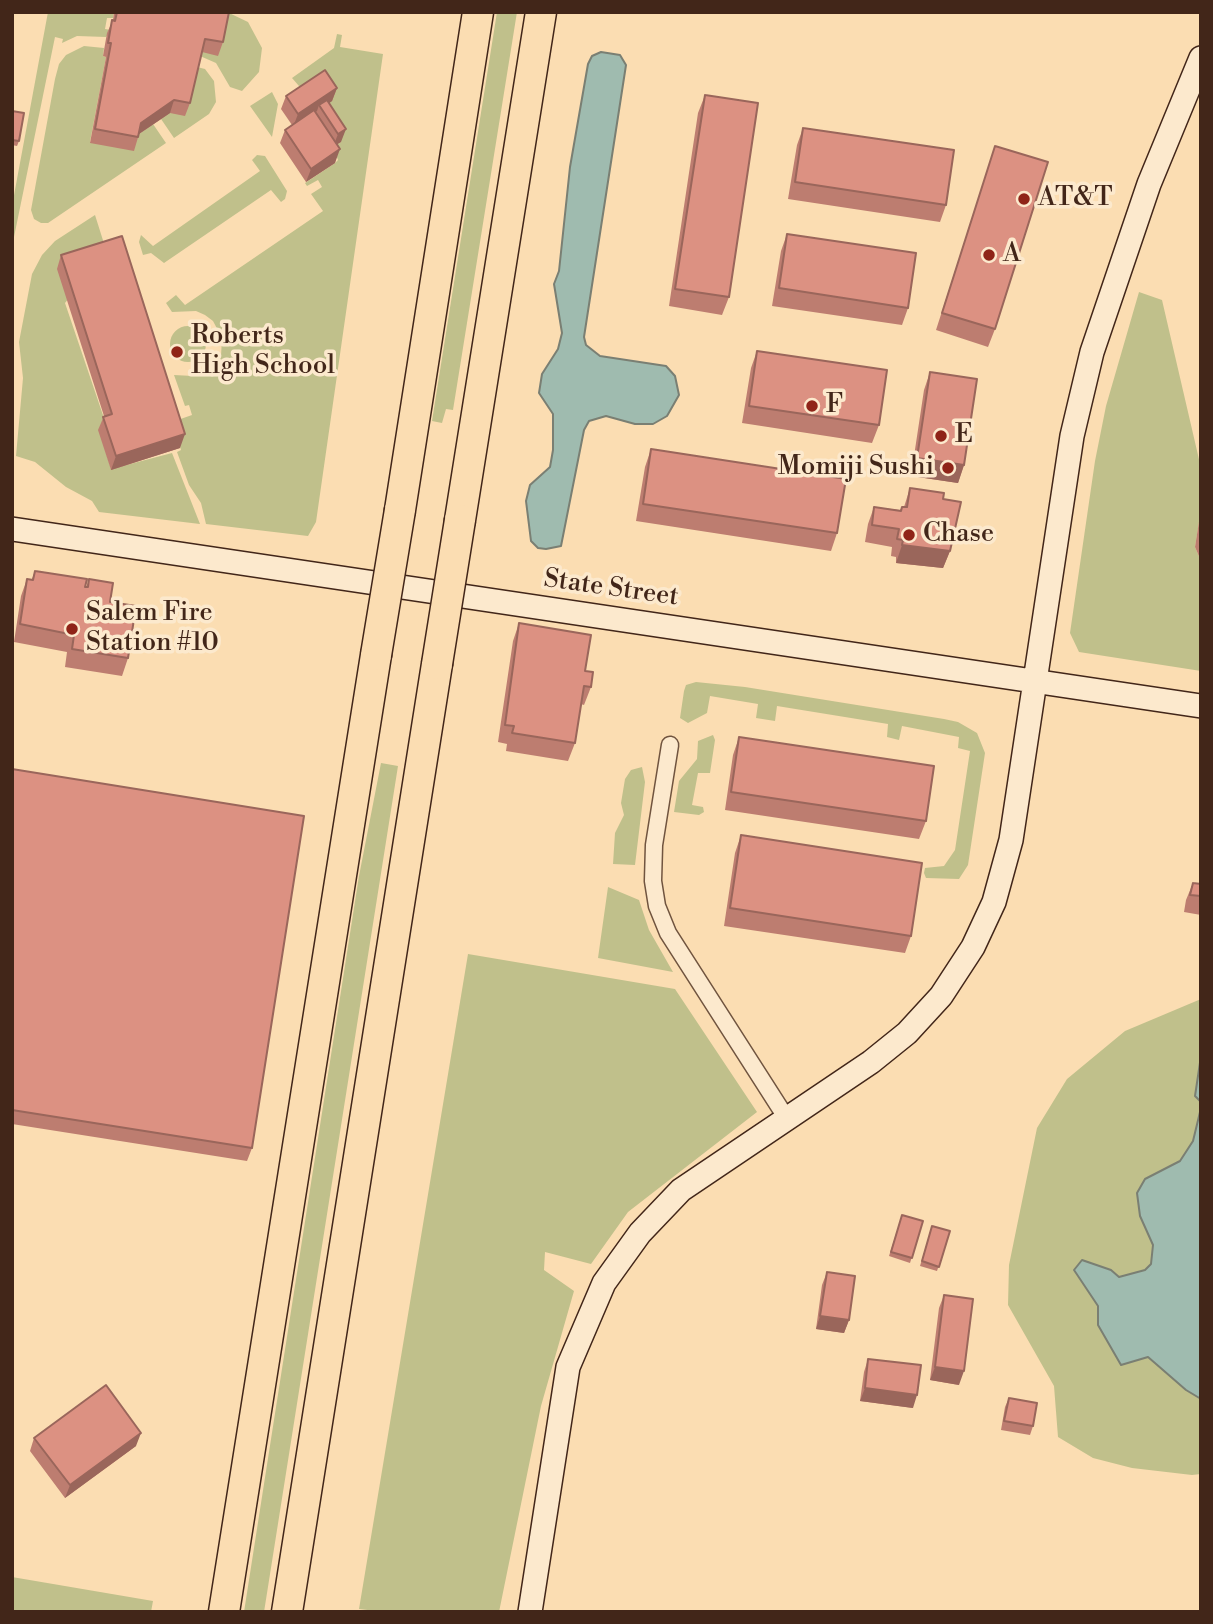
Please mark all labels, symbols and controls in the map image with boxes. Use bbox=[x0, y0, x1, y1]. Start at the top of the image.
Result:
place label: AT&T bbox=[1038, 183, 1113, 215]
marker: AT&T bbox=[1016, 191, 1032, 207]
place label: A bbox=[1003, 239, 1021, 271]
marker: A bbox=[981, 247, 997, 263]
place label: Roberts High School bbox=[191, 321, 335, 382]
marker: Roberts High School bbox=[169, 344, 185, 360]
place label: F bbox=[826, 390, 843, 422]
marker: F bbox=[804, 398, 820, 414]
place label: E bbox=[955, 420, 973, 452]
marker: E bbox=[933, 428, 949, 444]
place label: Momiji Sushi bbox=[778, 452, 934, 484]
marker: Momiji Sushi bbox=[940, 460, 956, 476]
place label: Chase bbox=[923, 519, 994, 551]
marker: Chase bbox=[901, 527, 917, 543]
street label: State Street bbox=[542, 564, 680, 614]
place label: Salem Fire Station #10 bbox=[86, 598, 219, 660]
marker: Salem Fire Station #10 bbox=[64, 621, 80, 637]

